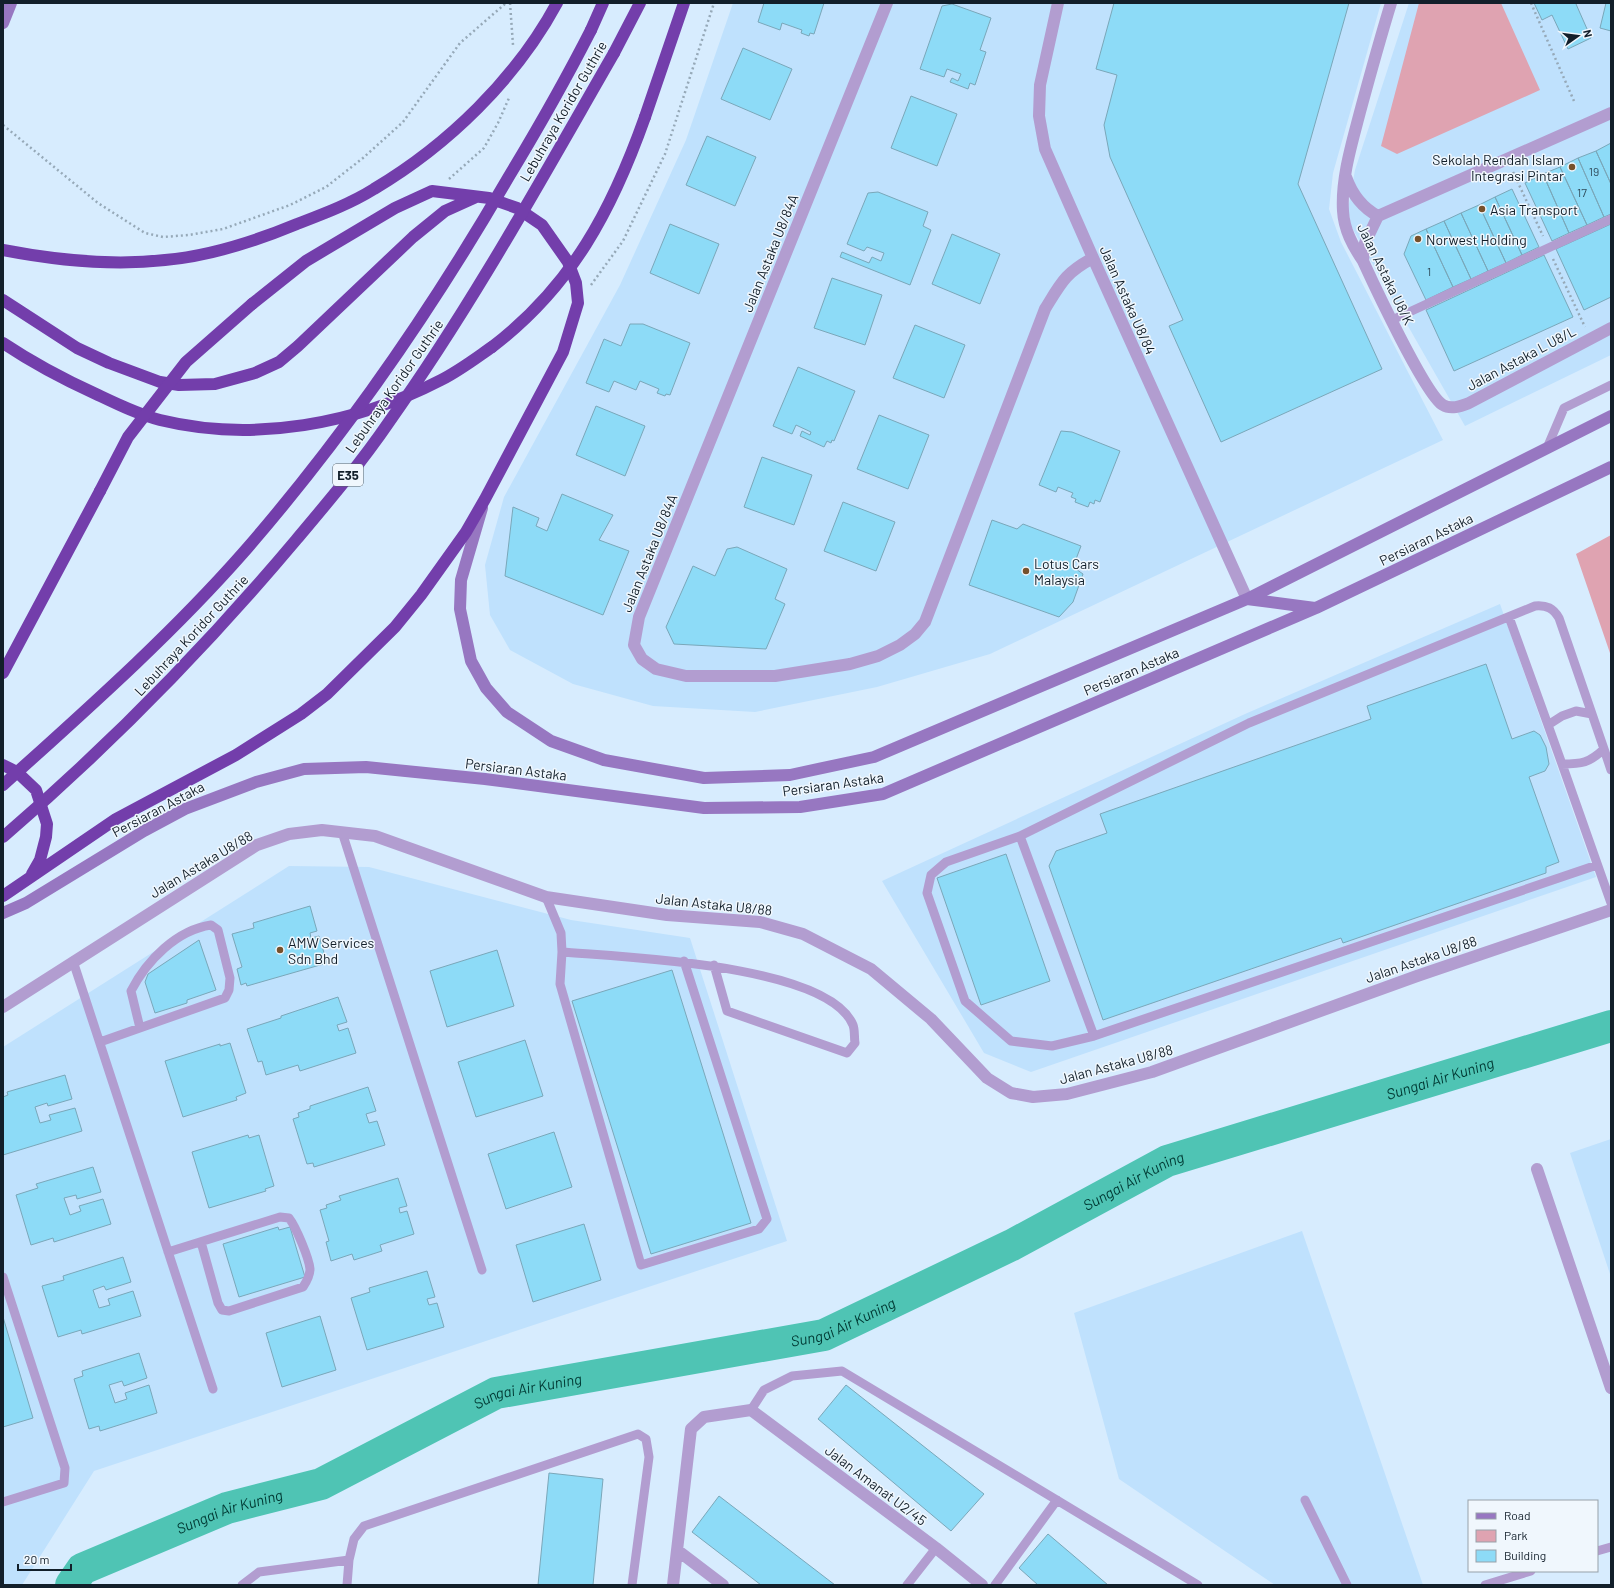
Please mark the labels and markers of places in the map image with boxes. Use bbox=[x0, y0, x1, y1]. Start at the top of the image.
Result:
place label: Sekolah Rendah Islam Integrasi Pintar bbox=[1432, 151, 1564, 184]
marker: Sekolah Rendah Islam Integrasi Pintar bbox=[1567, 162, 1577, 172]
place label: Asia Transport bbox=[1490, 201, 1578, 218]
marker: Asia Transport bbox=[1477, 204, 1487, 214]
place label: Norwest Holding bbox=[1426, 231, 1527, 248]
marker: Norwest Holding bbox=[1413, 234, 1423, 244]
place label: Lotus Cars Malaysia bbox=[1034, 555, 1099, 588]
marker: Lotus Cars Malaysia bbox=[1021, 566, 1031, 576]
place label: AMW Services Sdn Bhd bbox=[288, 934, 375, 967]
marker: AMW Services Sdn Bhd bbox=[275, 945, 285, 955]

